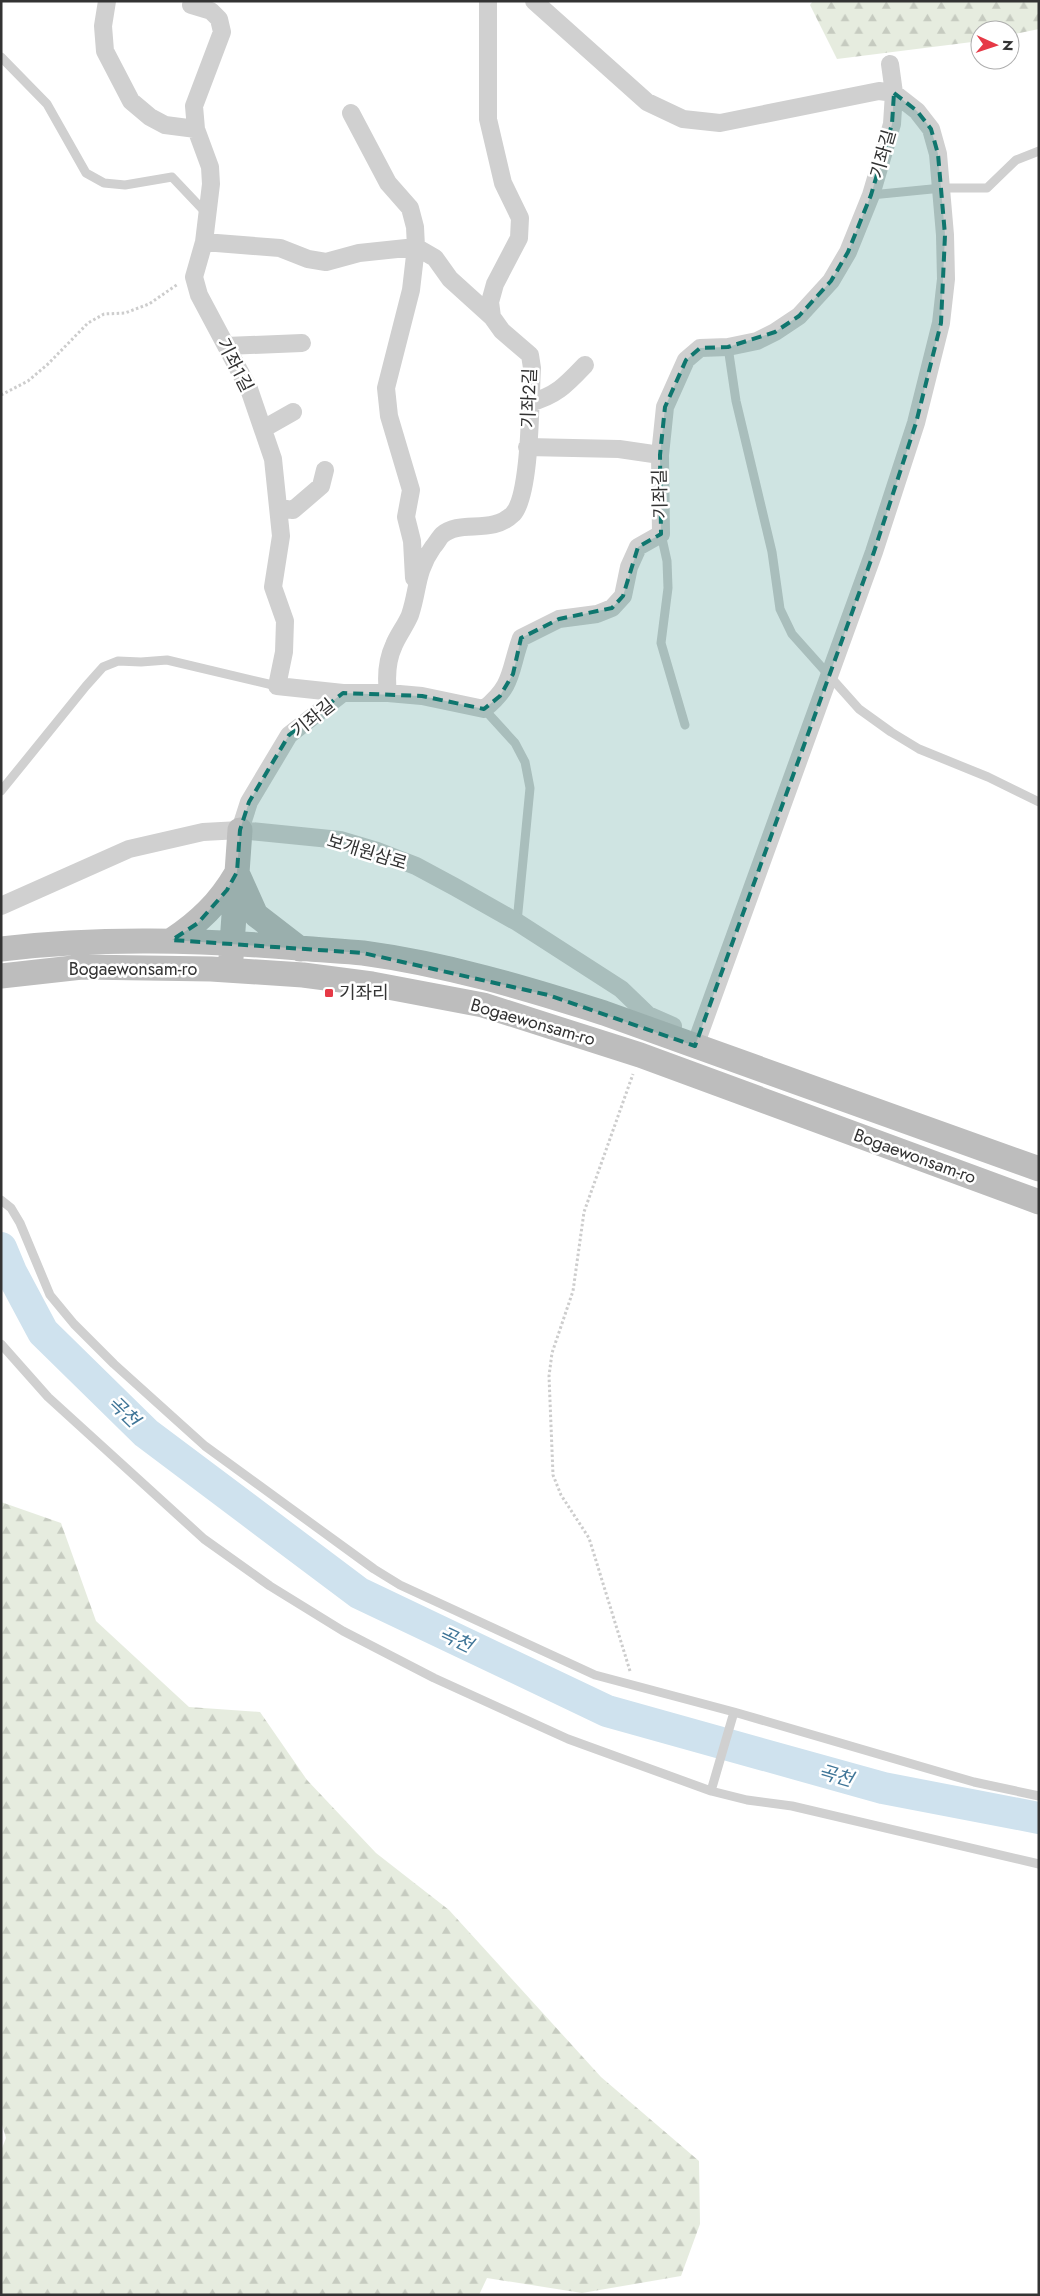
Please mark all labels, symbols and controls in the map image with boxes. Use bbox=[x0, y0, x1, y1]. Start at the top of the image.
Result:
north arrow bbox=[970, 20, 1020, 70]
text: N bbox=[998, 40, 1018, 52]
street label: 기좌길 bbox=[864, 127, 902, 181]
street label: 기좌1길 bbox=[210, 333, 260, 397]
street label: 기좌2길 bbox=[515, 368, 543, 428]
street label: 기좌길 bbox=[647, 469, 673, 519]
street label: 기좌길 bbox=[286, 692, 340, 744]
street label: 보개원삼로 bbox=[324, 827, 410, 877]
street label: Bogaewonsam-ro bbox=[69, 956, 197, 982]
place label: 기좌리 bbox=[339, 980, 389, 1006]
marker: 기좌리 bbox=[323, 987, 335, 999]
street label: Bogaewonsam-ro bbox=[468, 992, 599, 1052]
street label: Bogaewonsam-ro bbox=[850, 1122, 980, 1190]
water label: 곡천 bbox=[102, 1390, 147, 1434]
water label: 곡천 bbox=[434, 1620, 479, 1660]
water label: 곡천 bbox=[815, 1758, 858, 1794]

